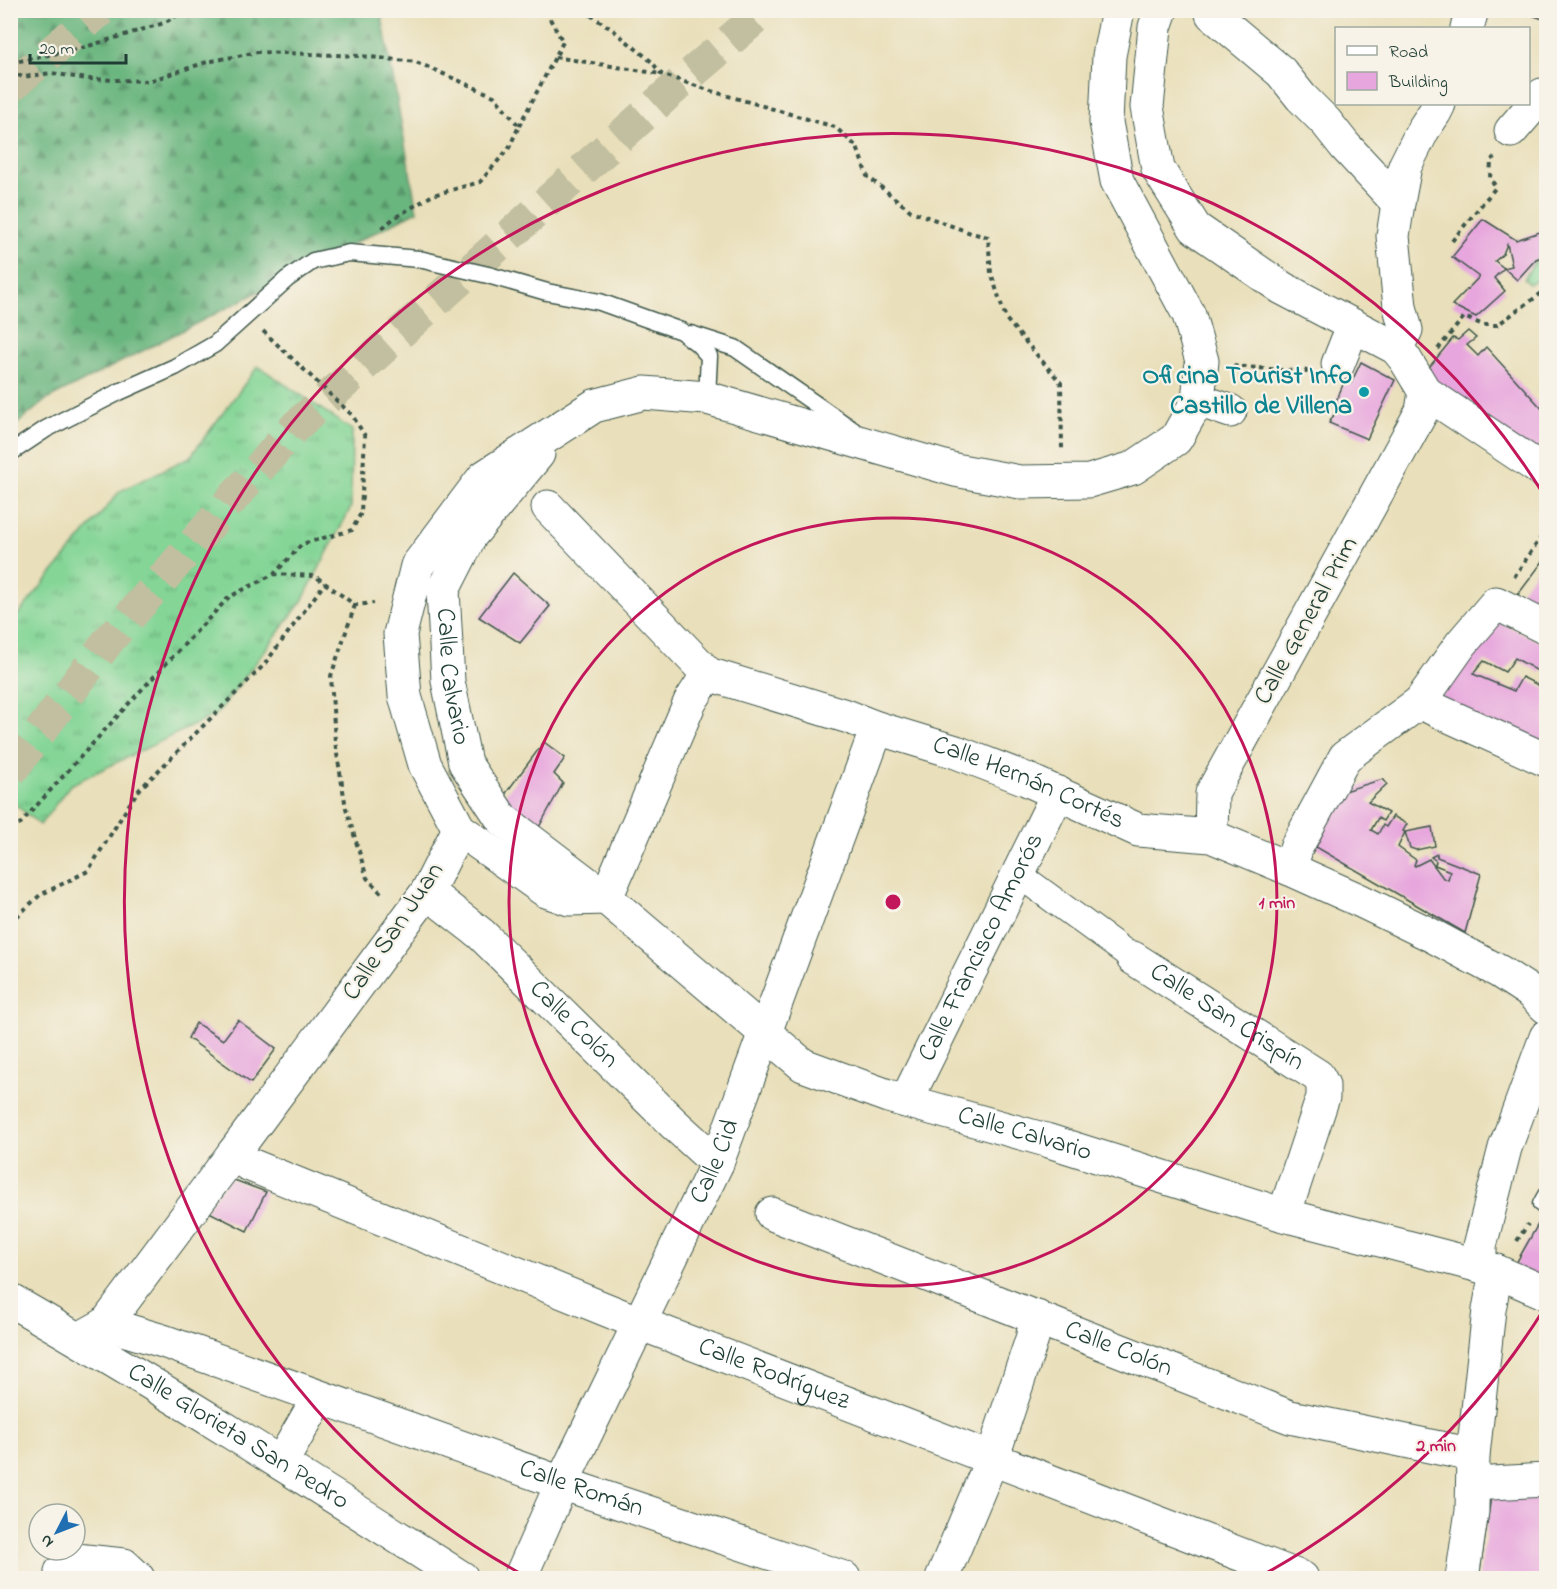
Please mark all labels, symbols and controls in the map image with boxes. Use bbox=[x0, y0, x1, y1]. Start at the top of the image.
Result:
scale bar bbox=[30, 27, 126, 65]
legend bbox=[1335, 27, 1530, 105]
text: 20 m bbox=[39, 37, 74, 63]
text: Road bbox=[1389, 40, 1428, 66]
text: Building bbox=[1388, 70, 1448, 97]
place label: Oficina Tourist Info Castillo de Villena bbox=[1142, 358, 1352, 426]
marker: Oficina Tourist Info Castillo de Villena bbox=[1357, 385, 1371, 399]
street label: Calle General Prim bbox=[1245, 530, 1369, 712]
street label: Calle Calvario bbox=[425, 607, 480, 749]
street label: Calle Hernán Cortés bbox=[928, 727, 1130, 840]
street label: Calle Francisco Amorós bbox=[909, 827, 1054, 1068]
street label: Calle San Juan bbox=[334, 855, 454, 1009]
text: 1 min bbox=[1259, 891, 1295, 917]
centre of rings bbox=[883, 892, 903, 912]
street label: Calle San Crispín bbox=[1142, 954, 1312, 1081]
street label: Calle Colón bbox=[520, 972, 627, 1078]
street label: Calle Calvario bbox=[953, 1097, 1097, 1172]
street label: Calle Cid bbox=[681, 1114, 750, 1211]
street label: Calle Colón bbox=[1059, 1311, 1178, 1388]
street label: Calle Rodríguez bbox=[692, 1328, 855, 1421]
street label: Calle Glorieta San Pedro bbox=[120, 1354, 356, 1520]
text: 2 min bbox=[1415, 1434, 1456, 1460]
street label: Calle Román bbox=[514, 1450, 648, 1528]
north arrow bbox=[27, 1502, 87, 1562]
text: N bbox=[35, 1529, 60, 1553]

